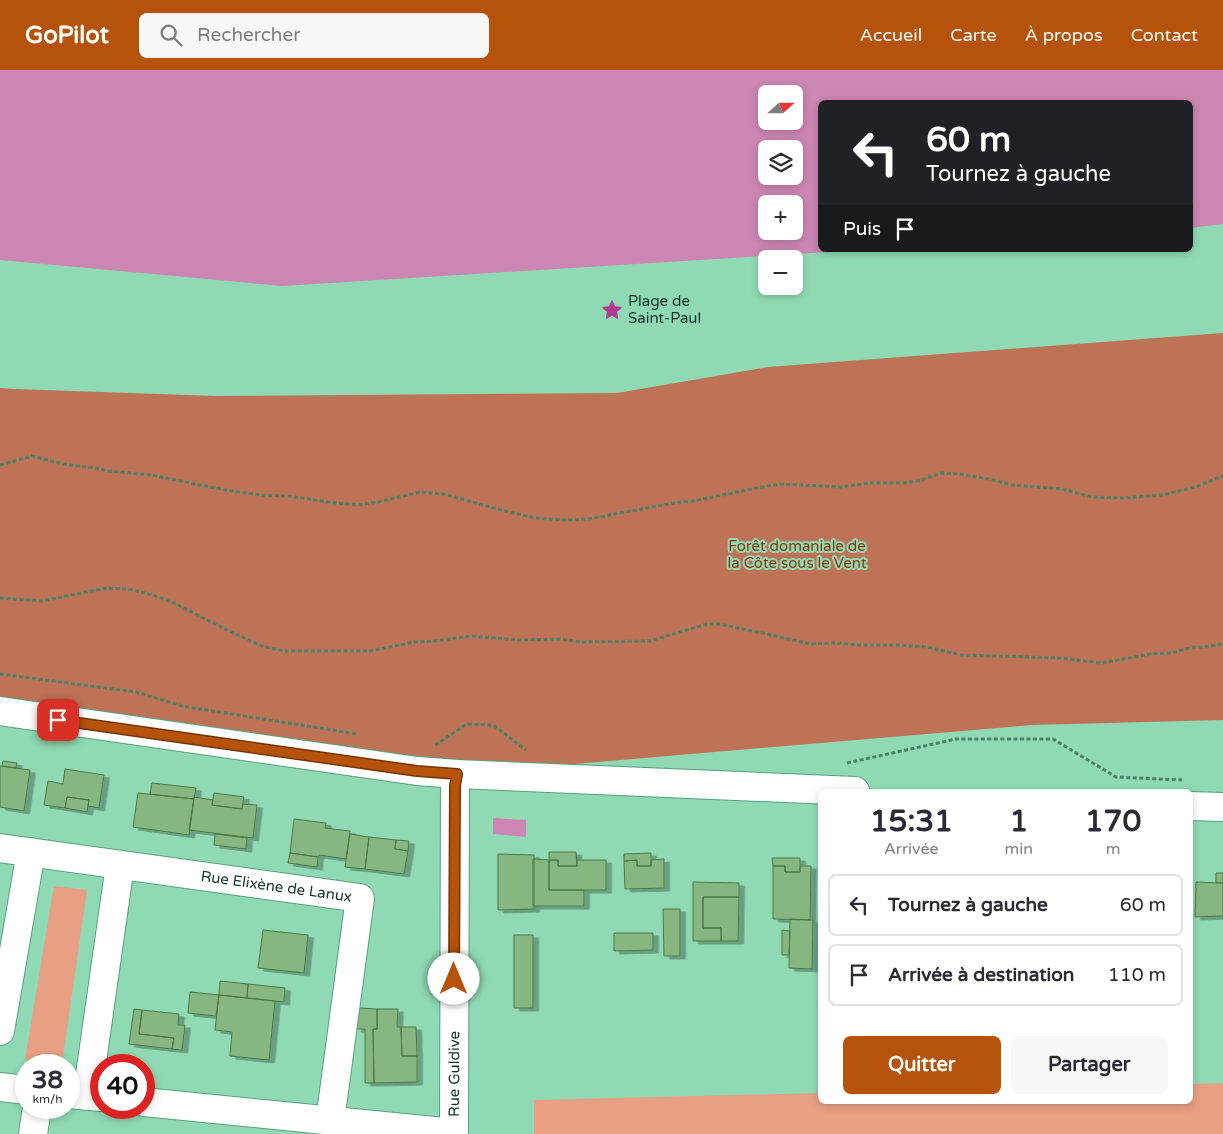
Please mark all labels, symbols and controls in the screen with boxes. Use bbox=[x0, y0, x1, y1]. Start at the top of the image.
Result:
search box bbox=[139, 13, 489, 58]
text: GoPilot bbox=[25, 21, 109, 50]
icon: search bbox=[157, 21, 185, 49]
text: Rechercher bbox=[197, 24, 300, 46]
text: Accueil bbox=[860, 24, 922, 46]
text: Carte bbox=[950, 24, 997, 46]
text: À propos bbox=[1025, 24, 1103, 46]
text: Contact bbox=[1131, 24, 1198, 46]
north arrow bbox=[758, 85, 802, 130]
map controls bbox=[758, 85, 803, 295]
text: 60 m bbox=[926, 119, 1011, 161]
icon: left bbox=[843, 120, 908, 185]
button: layers bbox=[758, 140, 803, 185]
text: Tournez à gauche bbox=[926, 161, 1111, 187]
button: + bbox=[758, 195, 803, 240]
icon: arrive bbox=[891, 215, 919, 243]
text: Puis bbox=[843, 218, 881, 240]
button: − bbox=[758, 250, 803, 295]
place label: Plage de Saint-Paul bbox=[628, 292, 701, 327]
place icon: Plage de Saint-Paul bbox=[599, 297, 625, 323]
park label: Forêt domaniale de la Côte sous le Vent bbox=[728, 537, 867, 572]
pin bbox=[37, 699, 79, 741]
icon: arrive bbox=[44, 706, 72, 734]
text: 15:31 bbox=[870, 803, 953, 840]
text: 1 bbox=[1009, 803, 1028, 840]
text: 170 bbox=[1085, 803, 1141, 840]
text: Arrivée bbox=[884, 839, 939, 859]
text: min bbox=[1005, 839, 1033, 859]
text: m bbox=[1106, 839, 1120, 859]
street label: Rue Elixène de Lanux bbox=[200, 867, 353, 906]
icon: left bbox=[845, 891, 873, 919]
text: Tournez à gauche bbox=[888, 894, 1048, 916]
text: 60 m bbox=[1120, 894, 1166, 916]
position arrow bbox=[427, 952, 479, 1004]
icon: arrive bbox=[845, 961, 873, 989]
text: Arrivée à destination bbox=[888, 964, 1074, 986]
text: 110 m bbox=[1108, 964, 1166, 986]
street label: Rue Guldive bbox=[445, 1031, 463, 1117]
button: Quitter bbox=[843, 1036, 1001, 1094]
button: Partager bbox=[1011, 1036, 1168, 1094]
speed limit sign: 40 bbox=[90, 1054, 155, 1119]
text: 38 bbox=[32, 1065, 63, 1095]
text: km/h bbox=[32, 1092, 63, 1106]

